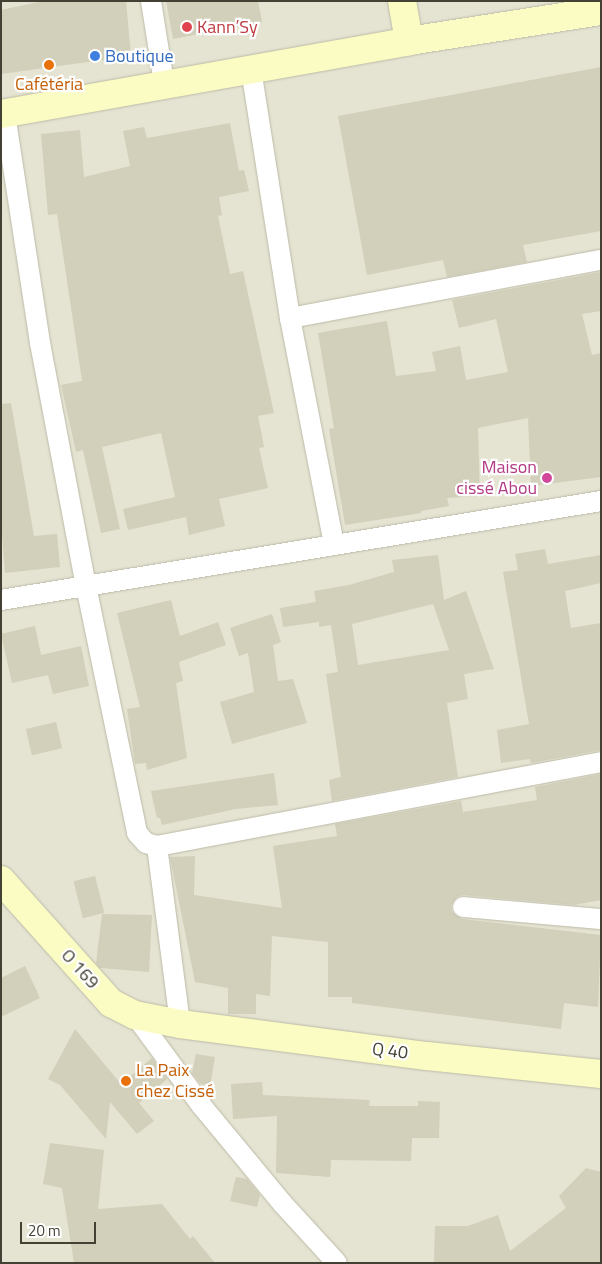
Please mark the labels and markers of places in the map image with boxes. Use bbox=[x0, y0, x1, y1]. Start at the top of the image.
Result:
place label: Kann’Sy bbox=[197, 16, 258, 38]
marker: Kann’Sy bbox=[181, 21, 193, 33]
place label: Boutique bbox=[105, 45, 174, 67]
marker: Boutique bbox=[89, 50, 101, 62]
marker: Cafétéria bbox=[43, 59, 55, 71]
place label: Cafétéria bbox=[15, 73, 83, 95]
place label: Maison cissé Abou bbox=[456, 457, 537, 499]
marker: Maison cissé Abou bbox=[541, 472, 553, 484]
place label: La Paix chez Cissé bbox=[136, 1060, 214, 1102]
marker: La Paix chez Cissé bbox=[120, 1075, 132, 1087]

